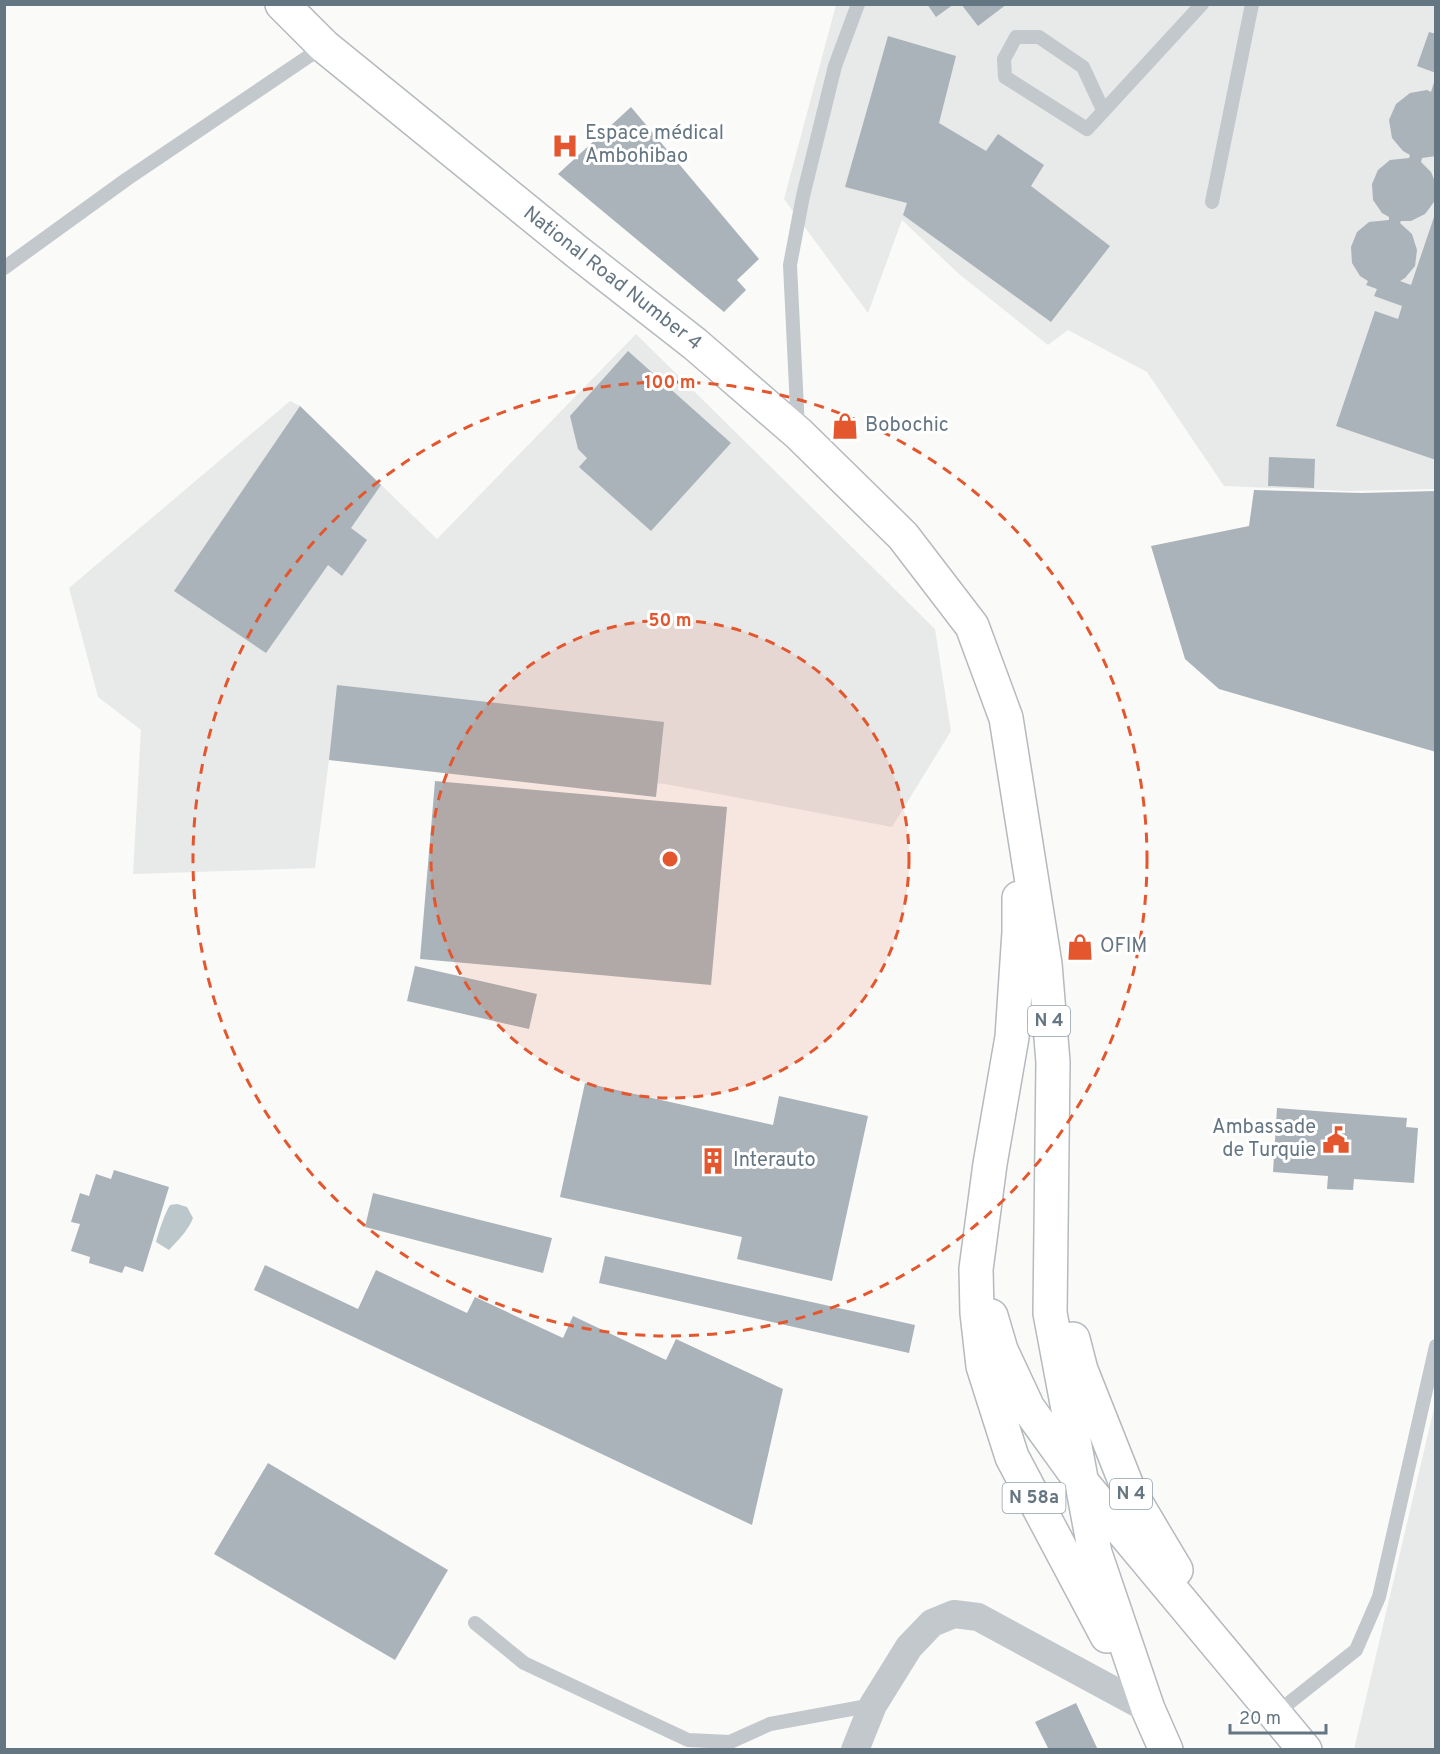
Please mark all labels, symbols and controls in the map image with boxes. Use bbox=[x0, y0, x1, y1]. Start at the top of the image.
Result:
place label: Espace médical Ambohibao bbox=[585, 121, 724, 170]
hospital icon: Espace médical Ambohibao bbox=[550, 131, 580, 161]
street label: National Road Number 4 bbox=[517, 201, 707, 357]
text: 100 m bbox=[644, 372, 696, 395]
shop icon: Bobochic bbox=[830, 411, 860, 441]
place label: Bobochic bbox=[865, 413, 949, 439]
text: 50 m bbox=[648, 610, 692, 633]
centre of rings bbox=[660, 849, 680, 869]
shop icon: OFIM bbox=[1065, 932, 1095, 962]
place label: OFIM bbox=[1100, 934, 1147, 960]
road number: N 4 bbox=[1028, 1006, 1070, 1036]
place label: Ambassade de Turquie bbox=[1212, 1115, 1316, 1164]
public building icon: Ambassade de Turquie bbox=[1321, 1125, 1351, 1155]
building icon: Interauto bbox=[698, 1146, 728, 1176]
place label: Interauto bbox=[733, 1148, 816, 1174]
road number: N 4 bbox=[1110, 1479, 1152, 1509]
road number: N 58a bbox=[1002, 1483, 1066, 1513]
scale bar bbox=[1230, 1697, 1326, 1735]
text: 20 m bbox=[1239, 1708, 1281, 1731]

